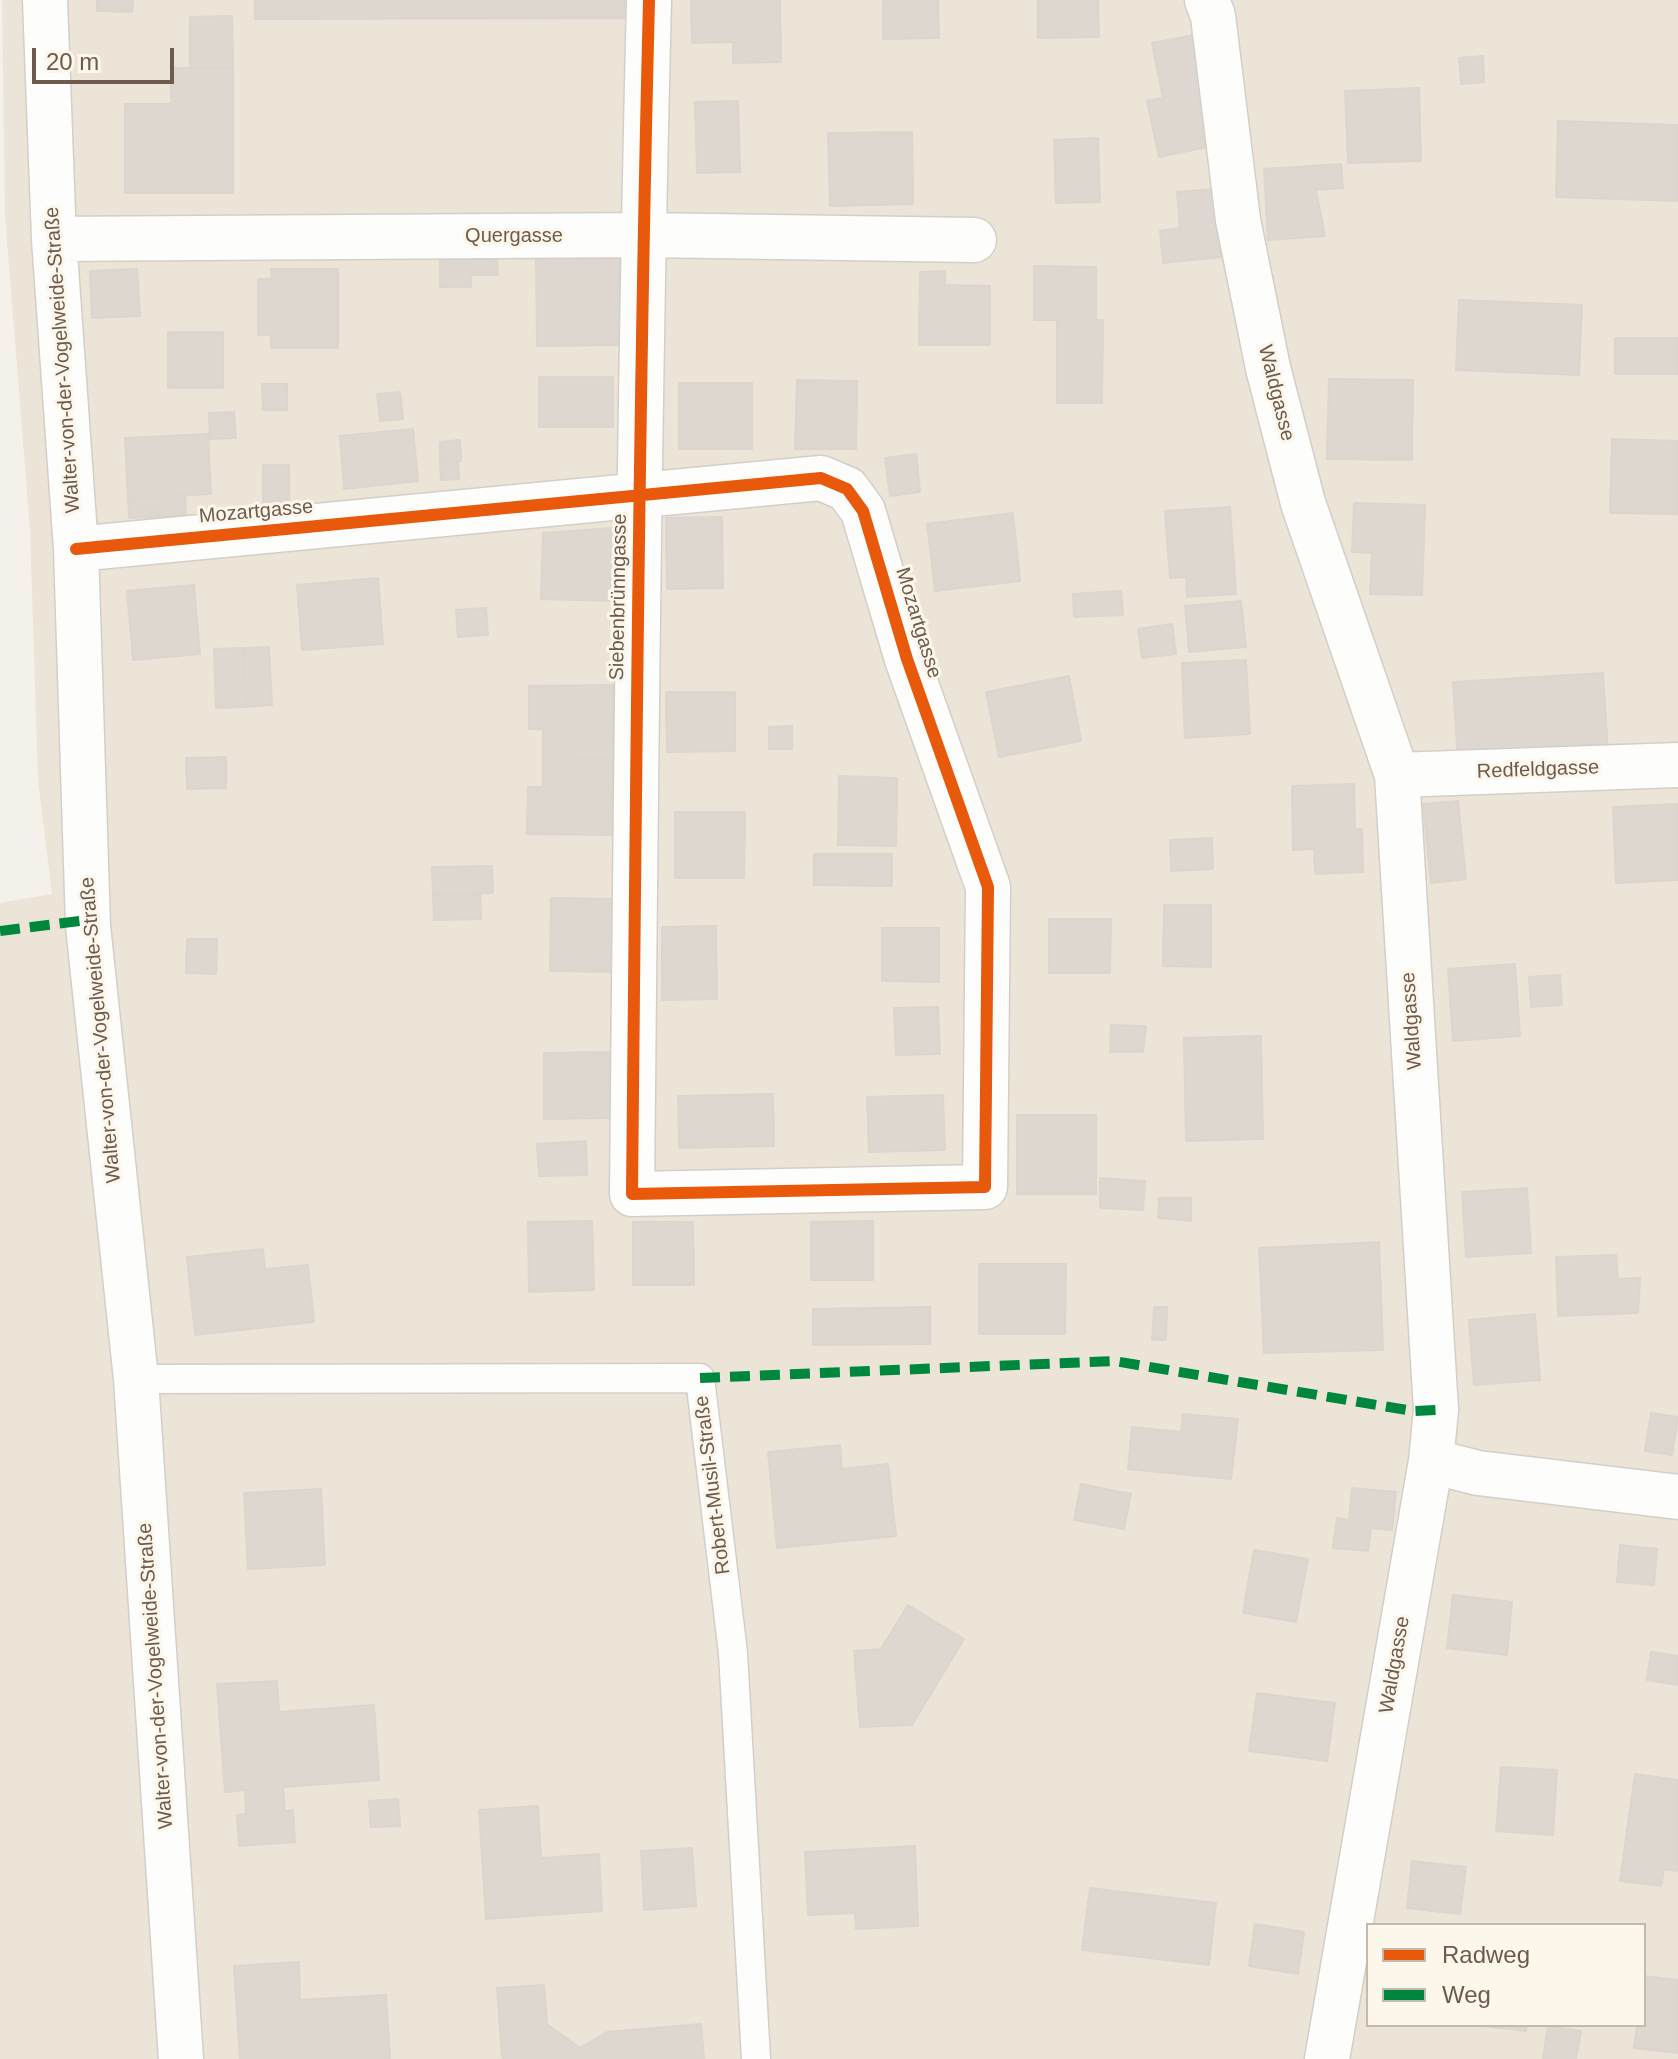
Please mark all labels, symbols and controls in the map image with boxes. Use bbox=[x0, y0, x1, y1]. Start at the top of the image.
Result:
scale bar bbox=[36, 32, 178, 82]
text: 20 m bbox=[46, 48, 99, 75]
street label: Walter-von-der-Vogelweide-Straße bbox=[40, 206, 86, 514]
street label: Quergasse bbox=[465, 224, 563, 248]
street label: Waldgasse bbox=[1252, 342, 1300, 444]
street label: Mozartgasse bbox=[198, 495, 314, 529]
street label: Siebenbrünngasse bbox=[606, 513, 632, 681]
street label: Mozartgasse bbox=[890, 565, 946, 681]
street label: Redfeldgasse bbox=[1476, 756, 1600, 784]
street label: Walter-von-der-Vogelweide-Straße bbox=[76, 876, 126, 1184]
street label: Waldgasse bbox=[1397, 971, 1427, 1071]
street label: Robert-Musil-Straße bbox=[690, 1394, 736, 1576]
street label: Walter-von-der-Vogelweide-Straße bbox=[133, 1522, 179, 1830]
street label: Waldgasse bbox=[1375, 1615, 1415, 1715]
legend bbox=[1366, 1923, 1646, 2027]
text: Radweg bbox=[1442, 1941, 1530, 1968]
text: Weg bbox=[1442, 1981, 1491, 2008]

